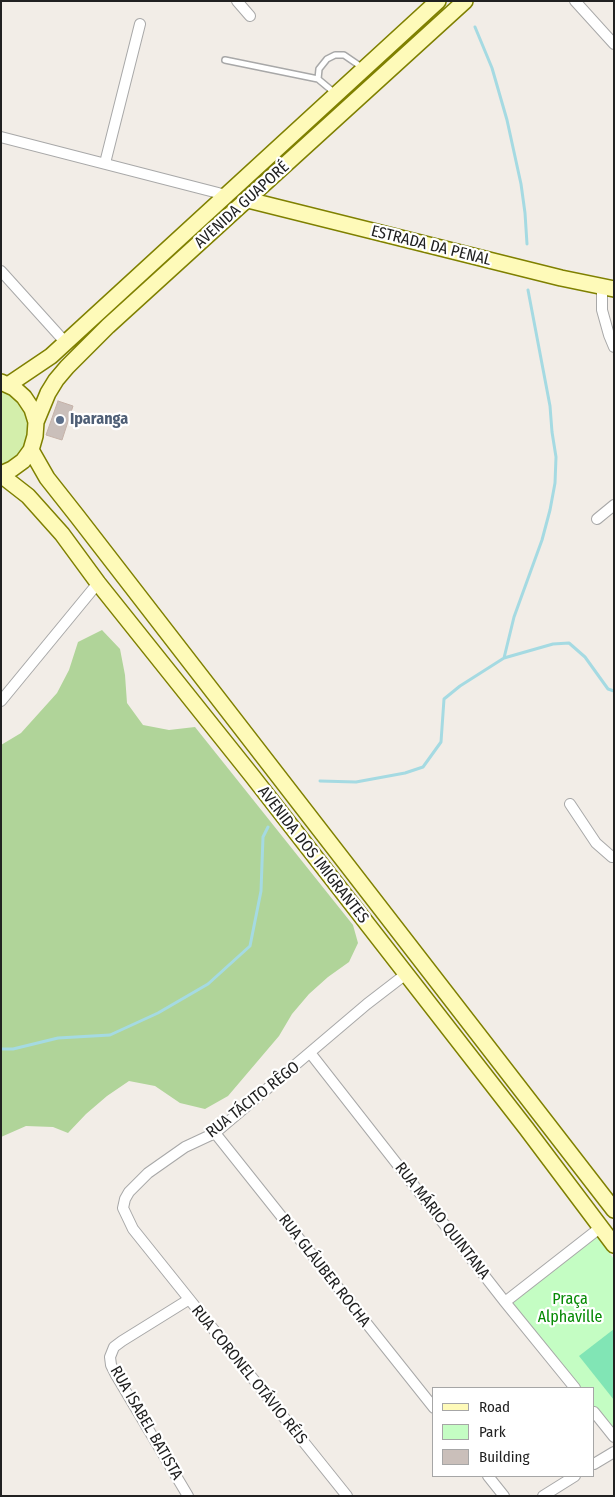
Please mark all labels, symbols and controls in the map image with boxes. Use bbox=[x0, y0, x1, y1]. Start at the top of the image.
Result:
street label: AVENIDA GUAPORÉ bbox=[191, 158, 293, 252]
street label: ESTRADA DA PENAL bbox=[369, 222, 493, 270]
place label: Iparanga bbox=[70, 410, 128, 430]
marker: Iparanga bbox=[54, 414, 66, 426]
street label: AVENIDA DOS IMIGRANTES bbox=[254, 783, 372, 927]
street label: RUA TÁCITO RÊGO bbox=[203, 1058, 303, 1142]
street label: RUA MÁRIO QUINTANA bbox=[390, 1159, 494, 1283]
street label: RUA GLÁUBER ROCHA bbox=[274, 1211, 374, 1331]
park label: Praça Alphaville bbox=[538, 1290, 602, 1328]
street label: RUA CORONEL OTÁVIO RÉIS bbox=[187, 1302, 311, 1448]
street label: RUA ISABEL BATISTA bbox=[106, 1363, 186, 1483]
legend bbox=[432, 1387, 595, 1477]
text: Road bbox=[479, 1398, 510, 1416]
text: Park bbox=[479, 1423, 506, 1441]
text: Building bbox=[479, 1448, 530, 1466]

